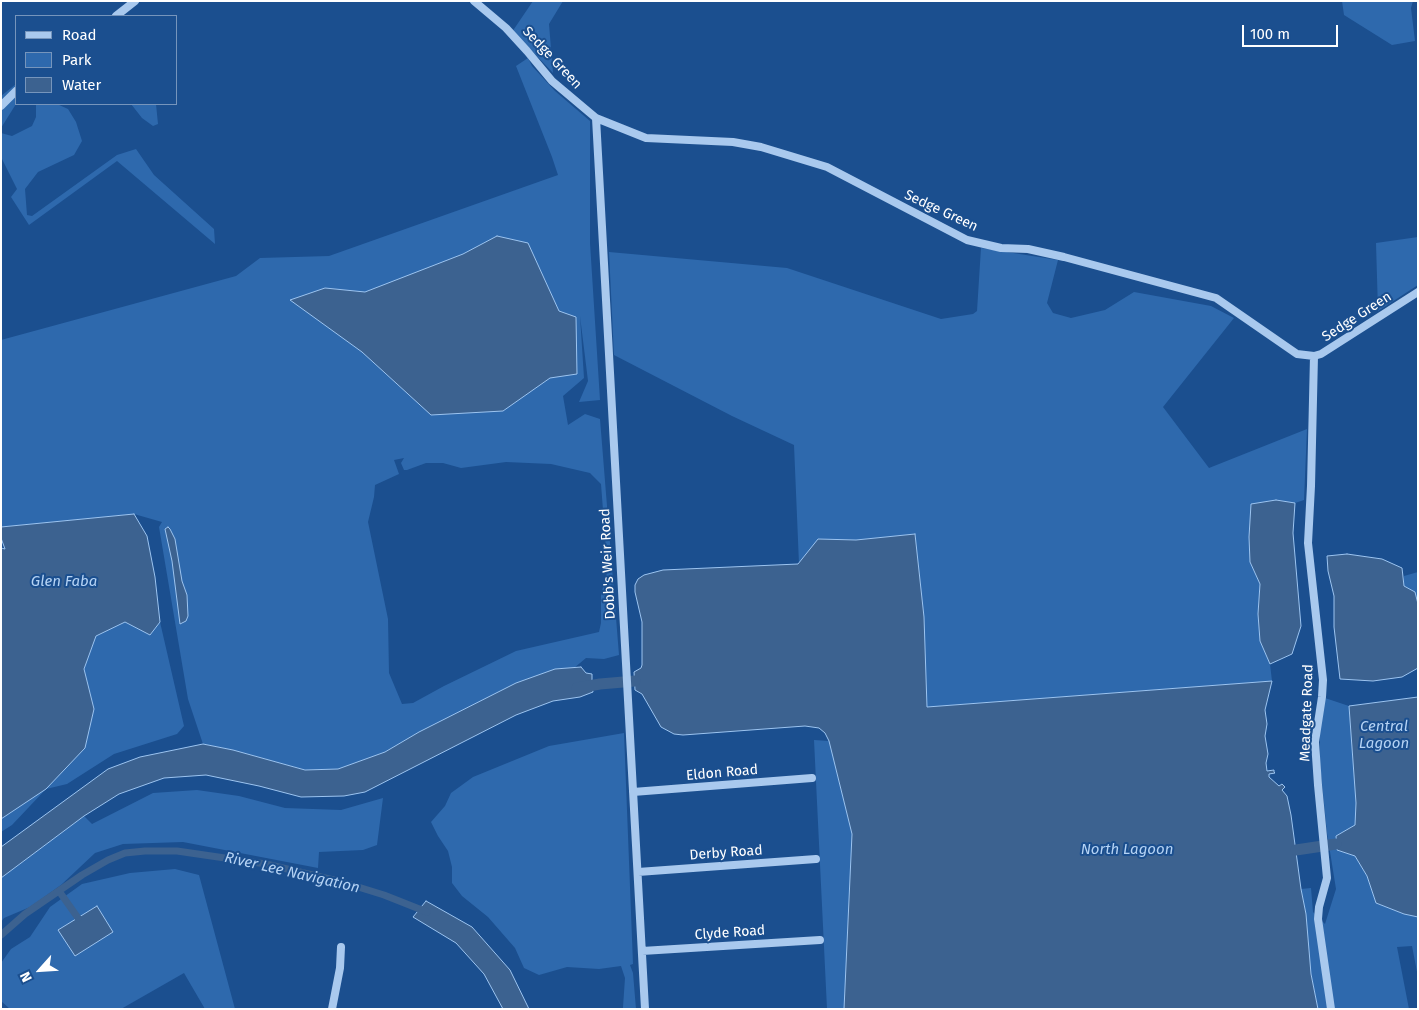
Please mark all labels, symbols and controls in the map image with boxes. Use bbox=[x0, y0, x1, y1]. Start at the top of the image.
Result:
legend bbox=[15, 15, 178, 105]
scale bar bbox=[1244, 15, 1340, 47]
street label: Sedge Green bbox=[519, 23, 585, 93]
text: 100 m bbox=[1250, 25, 1290, 43]
text: Road bbox=[62, 26, 97, 44]
text: Park bbox=[62, 51, 92, 69]
text: Water bbox=[62, 76, 101, 94]
street label: Sedge Green bbox=[902, 187, 980, 235]
street label: Sedge Green bbox=[1319, 288, 1395, 346]
street label: Dobb's Weir Road bbox=[597, 508, 619, 620]
water label: Glen Faba bbox=[31, 573, 97, 591]
street label: Meadgate Road bbox=[1297, 664, 1317, 762]
water label: Central Lagoon bbox=[1359, 718, 1409, 753]
street label: Eldon Road bbox=[685, 761, 759, 785]
water label: North Lagoon bbox=[1081, 841, 1173, 859]
street label: Derby Road bbox=[689, 842, 763, 864]
water label: River Lee Navigation bbox=[223, 849, 361, 897]
street label: Clyde Road bbox=[694, 922, 766, 944]
north arrow bbox=[15, 945, 65, 995]
text: N bbox=[16, 969, 36, 985]

